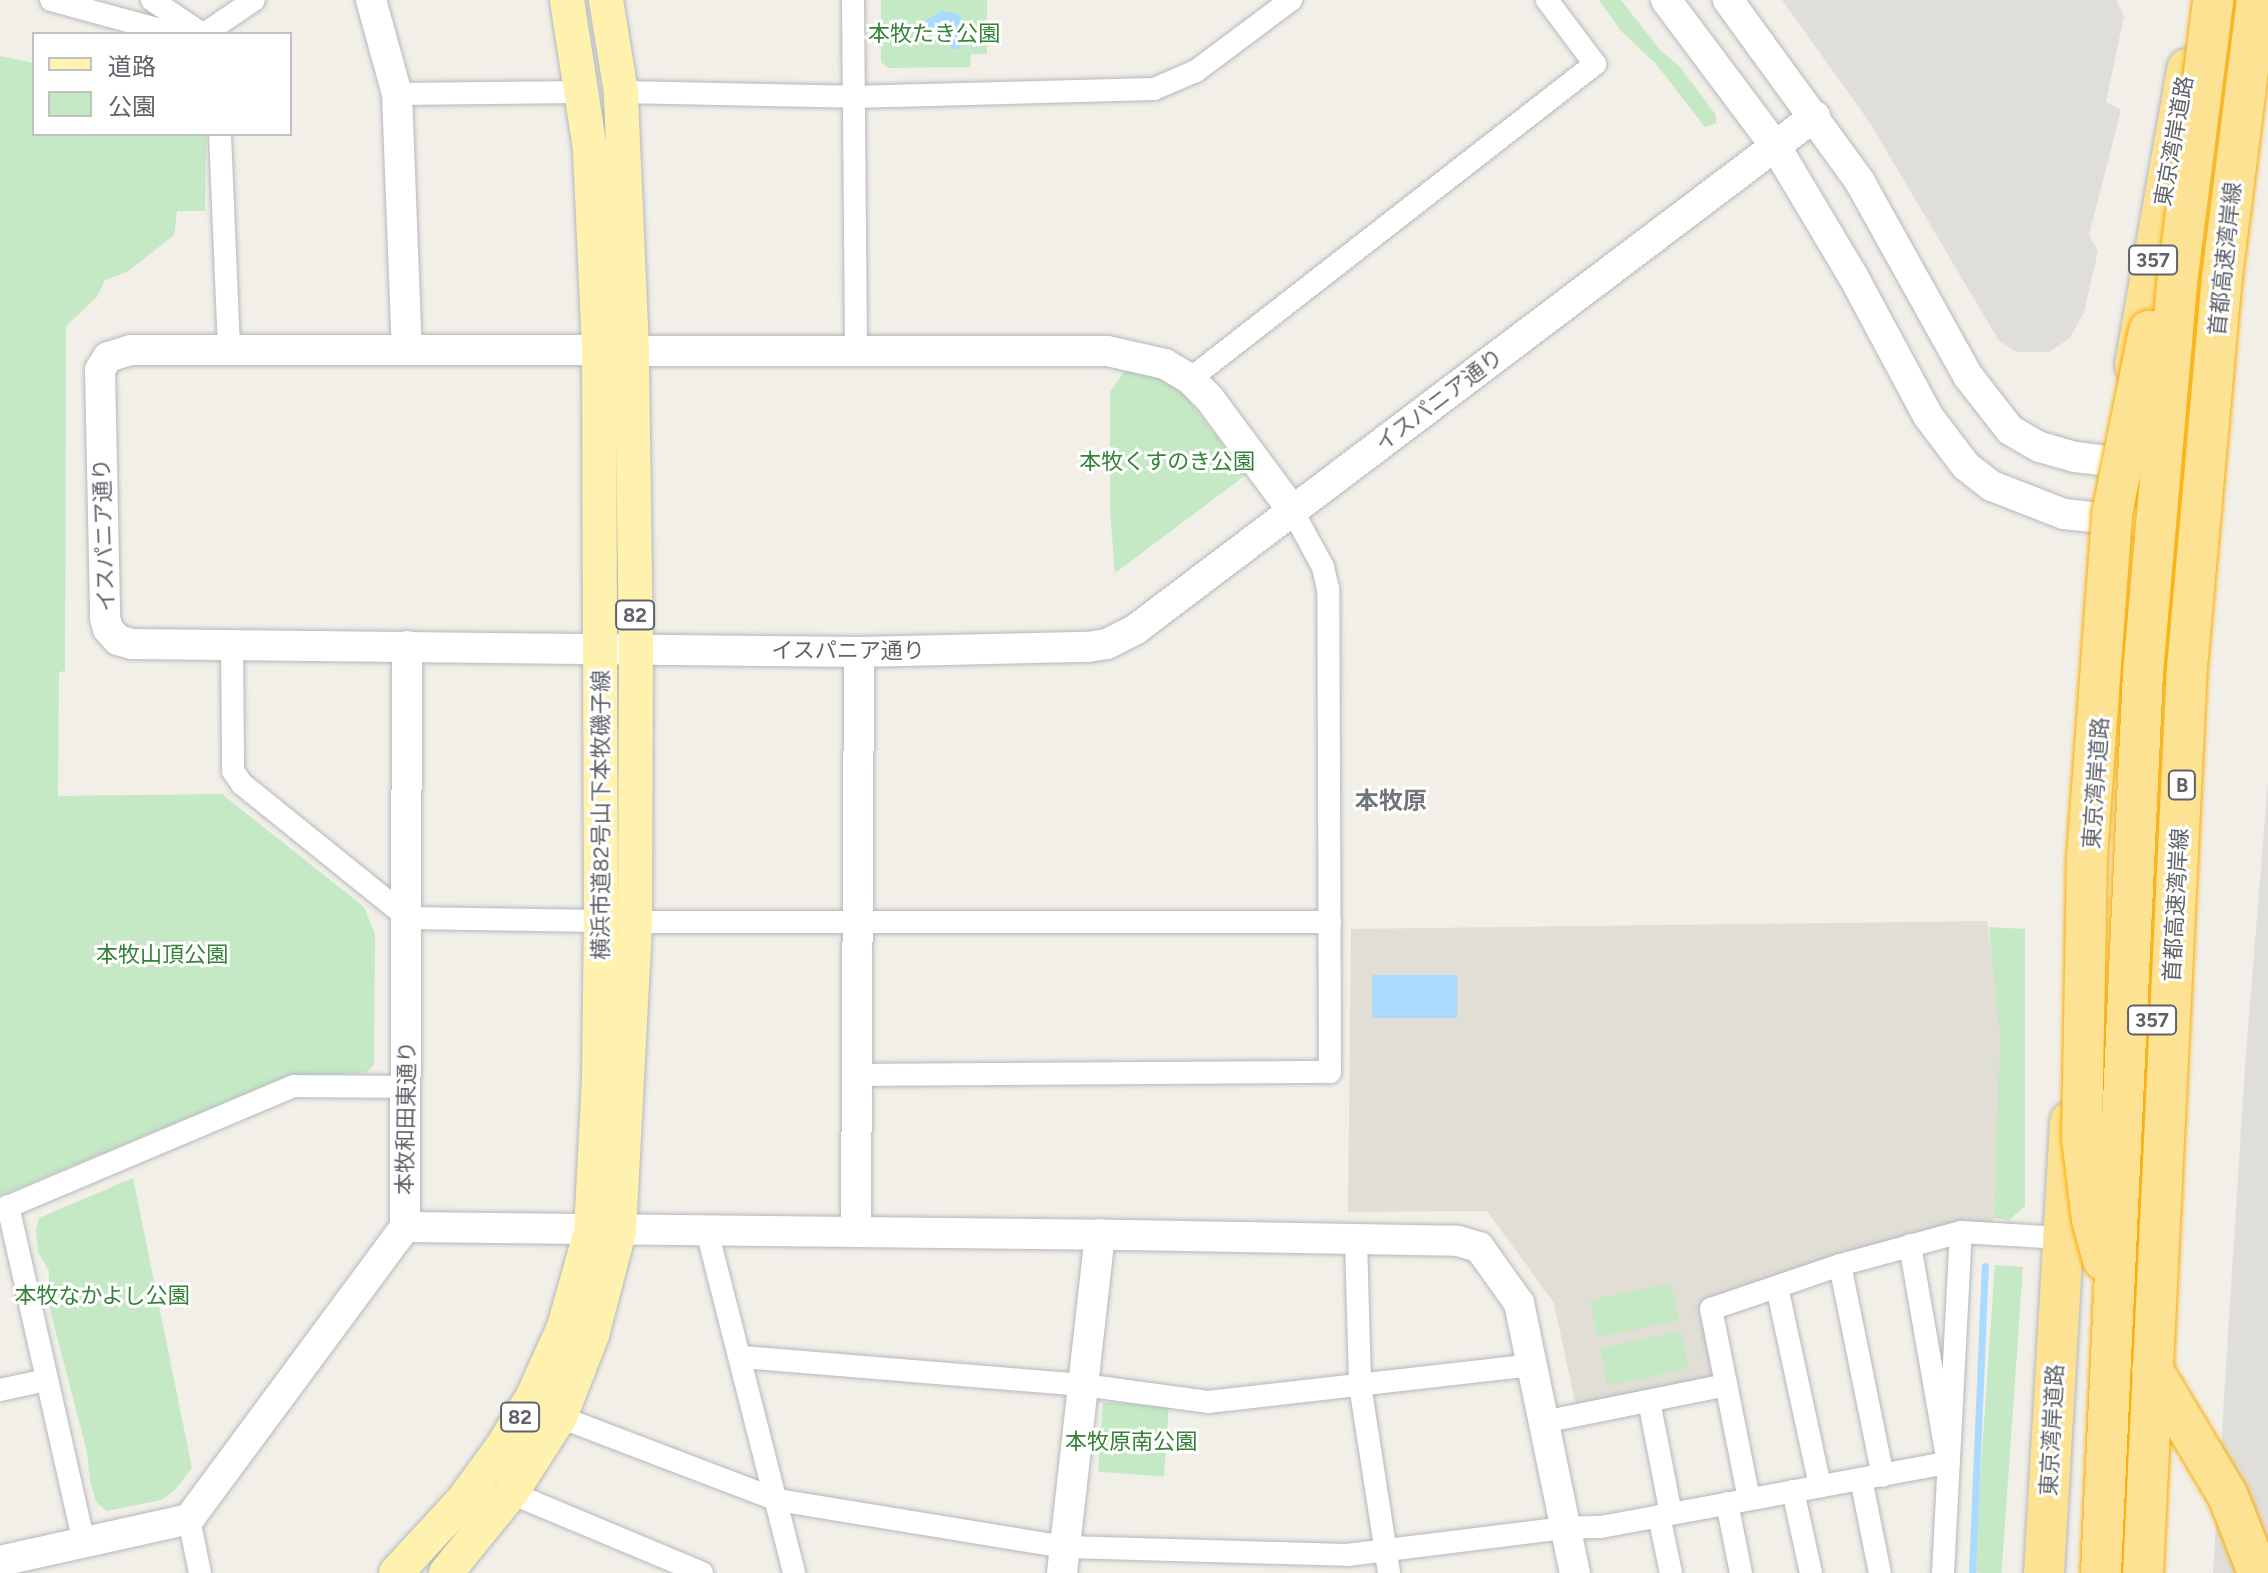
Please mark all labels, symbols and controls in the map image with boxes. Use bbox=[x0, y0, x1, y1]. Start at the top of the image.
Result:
park label: 本牧たき公園 bbox=[868, 21, 1000, 47]
legend bbox=[32, 32, 292, 136]
text: 道路 bbox=[108, 52, 156, 81]
street label: 東京湾岸道路 bbox=[2150, 74, 2198, 208]
text: 公園 bbox=[108, 92, 156, 121]
street label: 首都高速湾岸線 bbox=[2204, 181, 2246, 337]
road number: 357 bbox=[2127, 244, 2179, 276]
street label: イスパニア通り bbox=[1370, 343, 1508, 457]
park label: 本牧くすのき公園 bbox=[1079, 449, 1255, 475]
street label: イスパニア通り bbox=[88, 458, 120, 612]
road number: 82 bbox=[615, 599, 655, 631]
street label: イスパニア通り bbox=[771, 638, 925, 664]
street label: 横浜市道82号山下本牧磯子線 bbox=[588, 670, 614, 960]
street label: 東京湾岸道路 bbox=[2078, 716, 2114, 850]
road number: B bbox=[2166, 769, 2198, 801]
district label: 本牧原 bbox=[1355, 787, 1427, 815]
street label: 首都高速湾岸線 bbox=[2159, 827, 2193, 983]
park label: 本牧山頂公園 bbox=[96, 942, 228, 968]
road number: 357 bbox=[2126, 1004, 2178, 1036]
street label: 本牧和田東通り bbox=[391, 1041, 421, 1195]
park label: 本牧なかよし公園 bbox=[14, 1283, 190, 1309]
street label: 東京湾岸道路 bbox=[2035, 1363, 2069, 1497]
road number: 82 bbox=[500, 1401, 540, 1433]
park label: 本牧原南公園 bbox=[1065, 1429, 1197, 1455]

